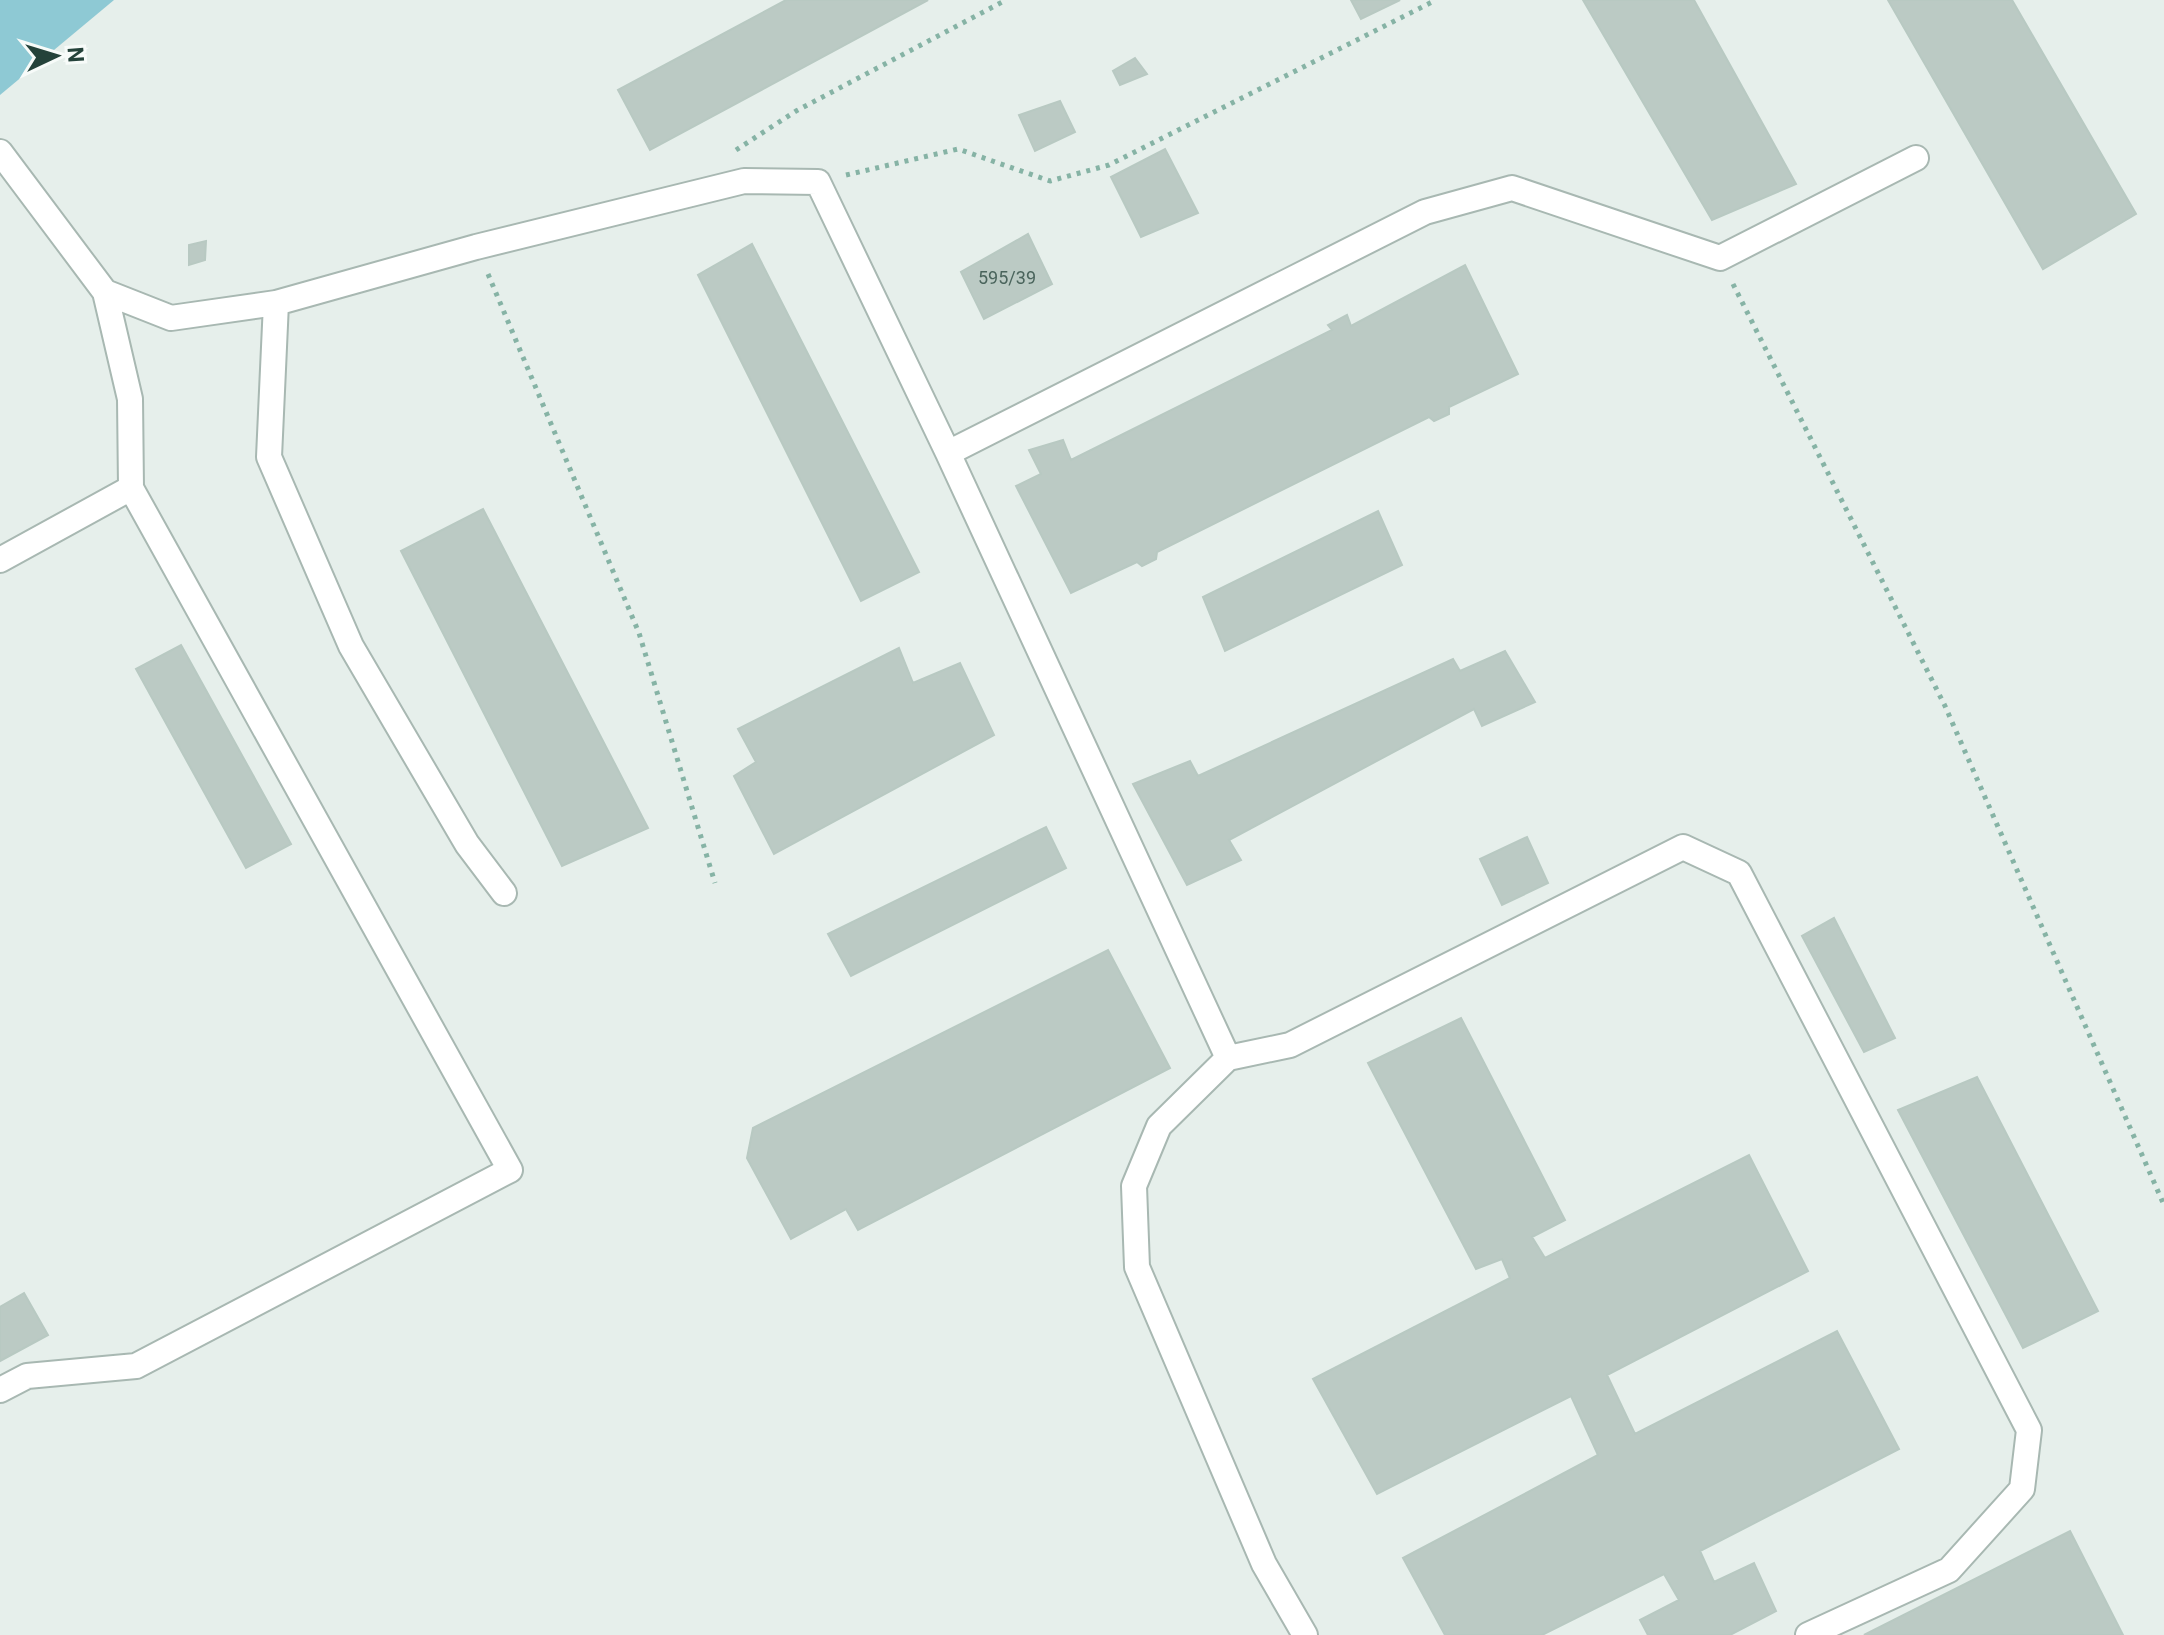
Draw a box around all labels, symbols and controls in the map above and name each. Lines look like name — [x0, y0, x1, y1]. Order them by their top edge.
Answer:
north arrow — [16, 16, 96, 96]
text: N — [62, 46, 88, 63]
house number: 595/39 — [978, 267, 1036, 288]

